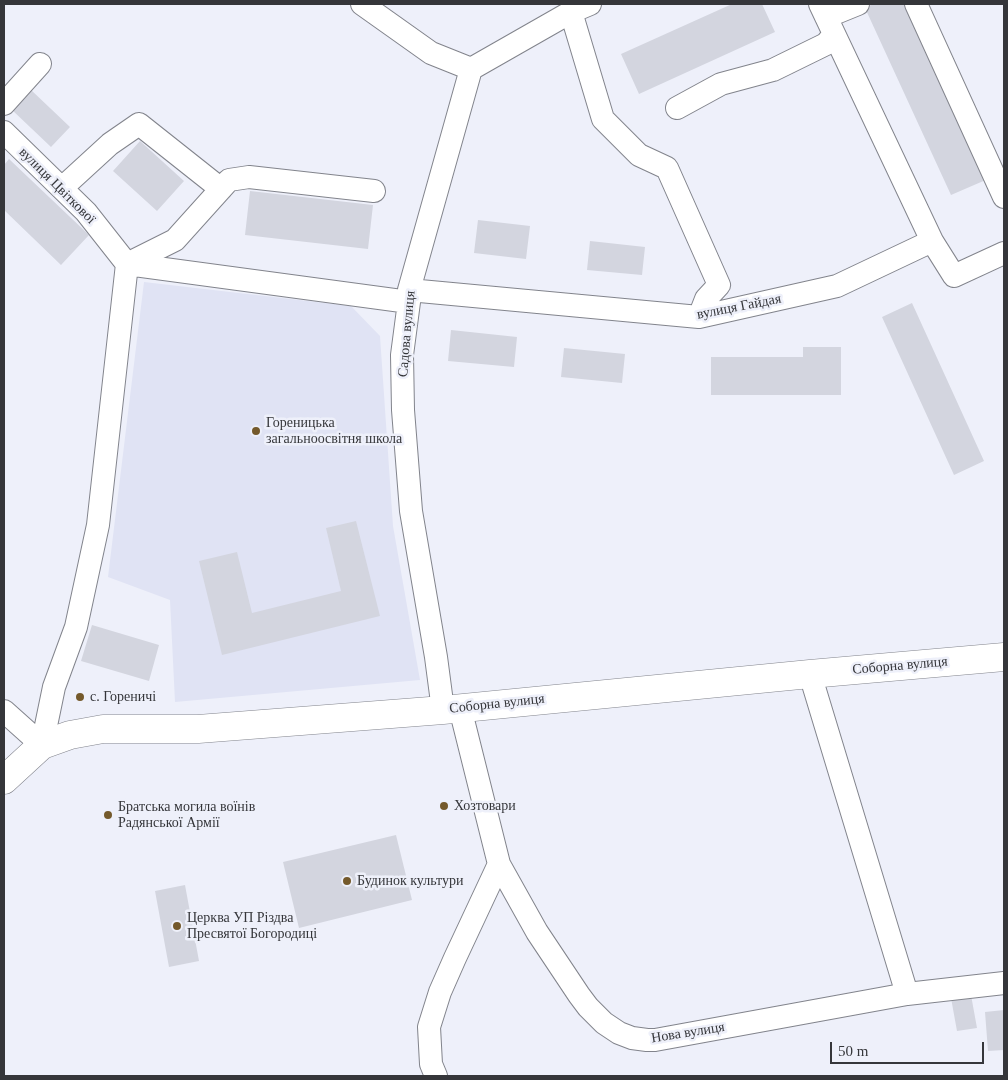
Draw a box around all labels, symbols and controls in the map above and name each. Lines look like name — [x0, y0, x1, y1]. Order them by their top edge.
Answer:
street label: вулиця Цвіткової — [15, 144, 99, 228]
street label: Садова вулиця — [395, 290, 419, 378]
street label: вулиця Гайдая — [695, 291, 783, 323]
place label: Гореницька загальноосвітня школа — [266, 415, 402, 448]
marker: Гореницька загальноосвітня школа — [250, 425, 262, 437]
street label: Соборна вулиця — [852, 653, 948, 679]
place label: с. Гореничі — [90, 689, 156, 705]
marker: с. Гореничі — [74, 691, 86, 703]
street label: Соборна вулиця — [449, 691, 545, 717]
place label: Хозтовари — [454, 798, 516, 814]
place label: Братська могила воїнів Радянської Армії — [118, 799, 255, 832]
marker: Хозтовари — [438, 800, 450, 812]
marker: Братська могила воїнів Радянської Армії — [102, 809, 114, 821]
place label: Будинок культури — [357, 873, 463, 889]
marker: Будинок культури — [341, 875, 353, 887]
place label: Церква УП Різдва Пресвятої Богородиці — [187, 910, 317, 942]
marker: Церква УП Різдва Пресвятої Богородиці — [171, 920, 183, 932]
street label: Нова вулиця — [650, 1019, 726, 1047]
scale bar — [833, 1032, 987, 1064]
text: 50 m — [838, 1043, 868, 1059]

